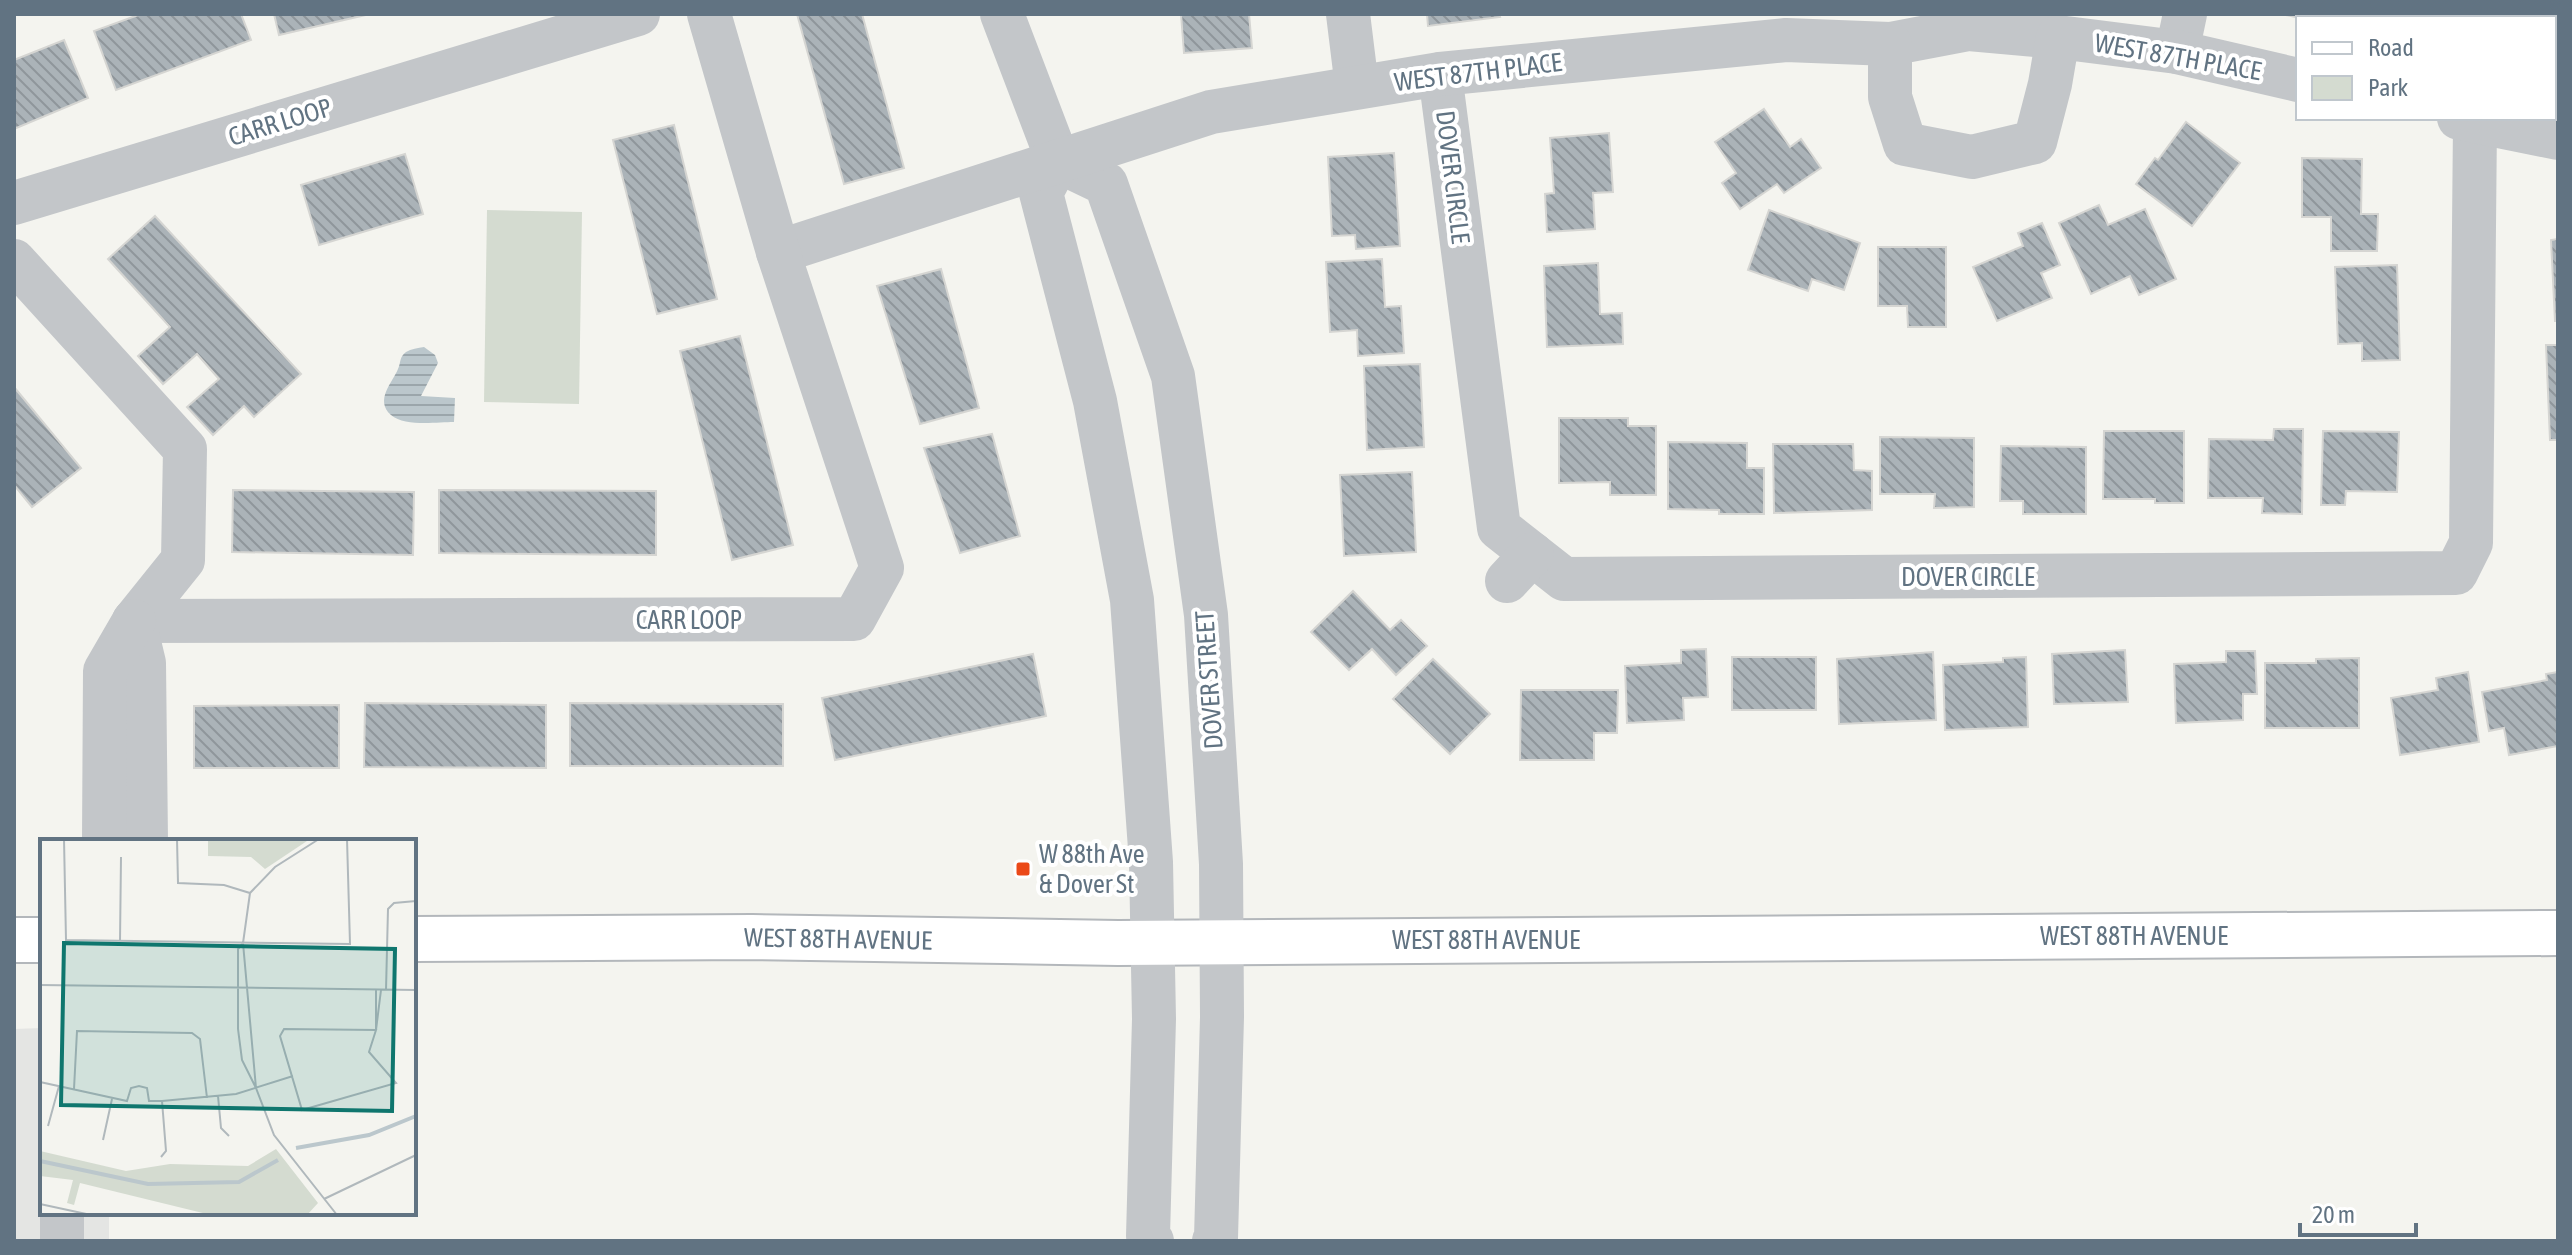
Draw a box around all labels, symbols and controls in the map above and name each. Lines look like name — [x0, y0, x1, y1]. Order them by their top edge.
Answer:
legend — [2296, 16, 2556, 120]
street label: WEST 87TH PLACE — [2092, 28, 2264, 86]
text: Road — [2368, 34, 2414, 61]
street label: WEST 87TH PLACE — [1392, 47, 1564, 97]
text: Park — [2368, 74, 2409, 101]
street label: CARR LOOP — [225, 92, 335, 152]
street label: DOVER CIRCLE — [1430, 109, 1476, 245]
street label: DOVER CIRCLE — [1901, 562, 2035, 592]
street label: CARR LOOP — [636, 605, 742, 635]
street label: DOVER STREET — [1189, 609, 1229, 750]
inset map — [40, 839, 416, 1215]
place label: W 88th Ave & Dover St — [1039, 839, 1145, 899]
marker: W 88th Ave & Dover St — [1014, 860, 1032, 878]
street label: WEST 88TH AVENUE — [2040, 921, 2228, 951]
street label: WEST 88TH AVENUE — [744, 922, 932, 956]
street label: WEST 88TH AVENUE — [1392, 925, 1580, 955]
scale bar — [2300, 1187, 2416, 1237]
text: 20 m — [2312, 1201, 2355, 1228]

